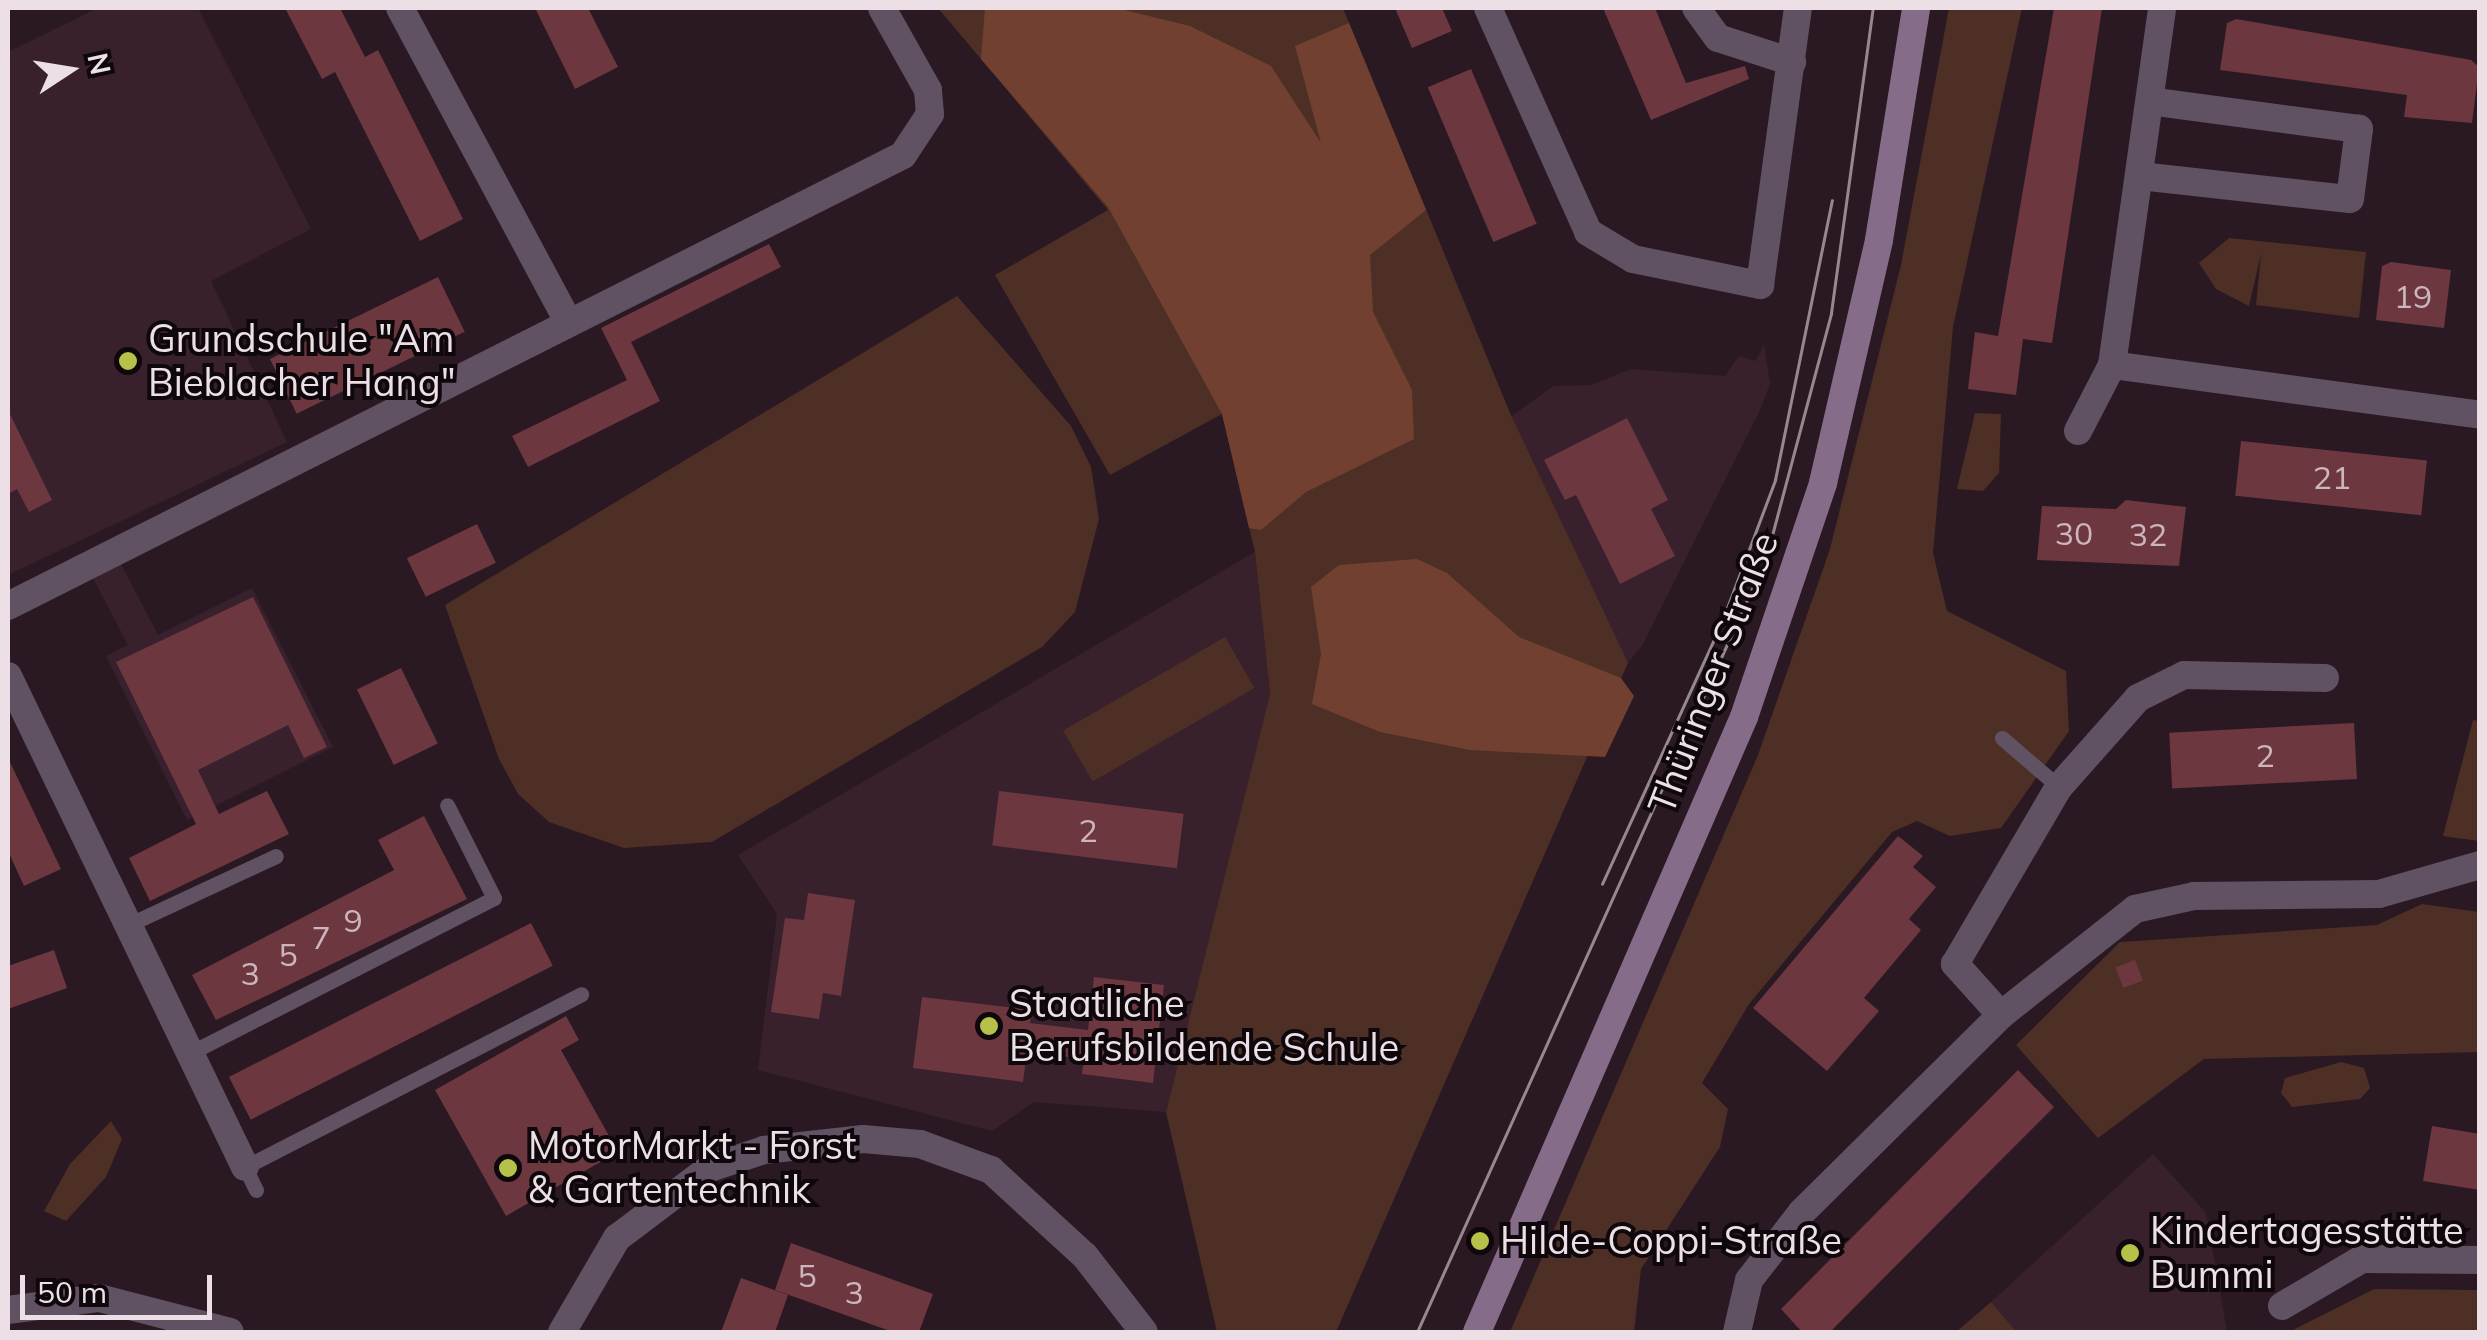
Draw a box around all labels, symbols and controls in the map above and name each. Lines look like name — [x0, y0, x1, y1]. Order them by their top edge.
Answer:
north arrow — [20, 20, 120, 120]
text: N — [81, 50, 119, 78]
house number: 19 — [2394, 277, 2432, 315]
place label: Grundschule "Am Bieblacher Hang" — [148, 316, 456, 406]
marker: Grundschule "Am Bieblacher Hang" — [117, 350, 139, 372]
house number: 21 — [2313, 458, 2351, 496]
house number: 30 — [2055, 514, 2093, 552]
house number: 32 — [2129, 515, 2167, 553]
street label: Thüringer Straße — [1638, 526, 1788, 820]
house number: 2 — [2255, 736, 2275, 774]
house number: 2 — [1078, 811, 1098, 849]
house number: 9 — [343, 901, 363, 939]
house number: 7 — [311, 918, 331, 956]
house number: 5 — [278, 935, 298, 973]
house number: 3 — [240, 954, 260, 992]
place label: Staatliche Berufsbildende Schule — [1009, 981, 1399, 1070]
marker: Staatliche Berufsbildende Schule — [978, 1015, 1000, 1037]
place label: MotorMarkt - Forst & Gartentechnik — [528, 1123, 856, 1212]
marker: MotorMarkt - Forst & Gartentechnik — [497, 1157, 519, 1179]
place label: Kindertagesstätte Bummi — [2150, 1208, 2464, 1298]
place label: Hilde-Coppi-Straße — [1500, 1218, 1842, 1264]
marker: Hilde-Coppi-Straße — [1469, 1230, 1491, 1252]
marker: Kindertagesstätte Bummi — [2119, 1242, 2141, 1264]
scale bar — [25, 1255, 218, 1317]
house number: 5 — [797, 1256, 817, 1294]
text: 50 m — [37, 1273, 107, 1311]
house number: 3 — [844, 1273, 864, 1311]

